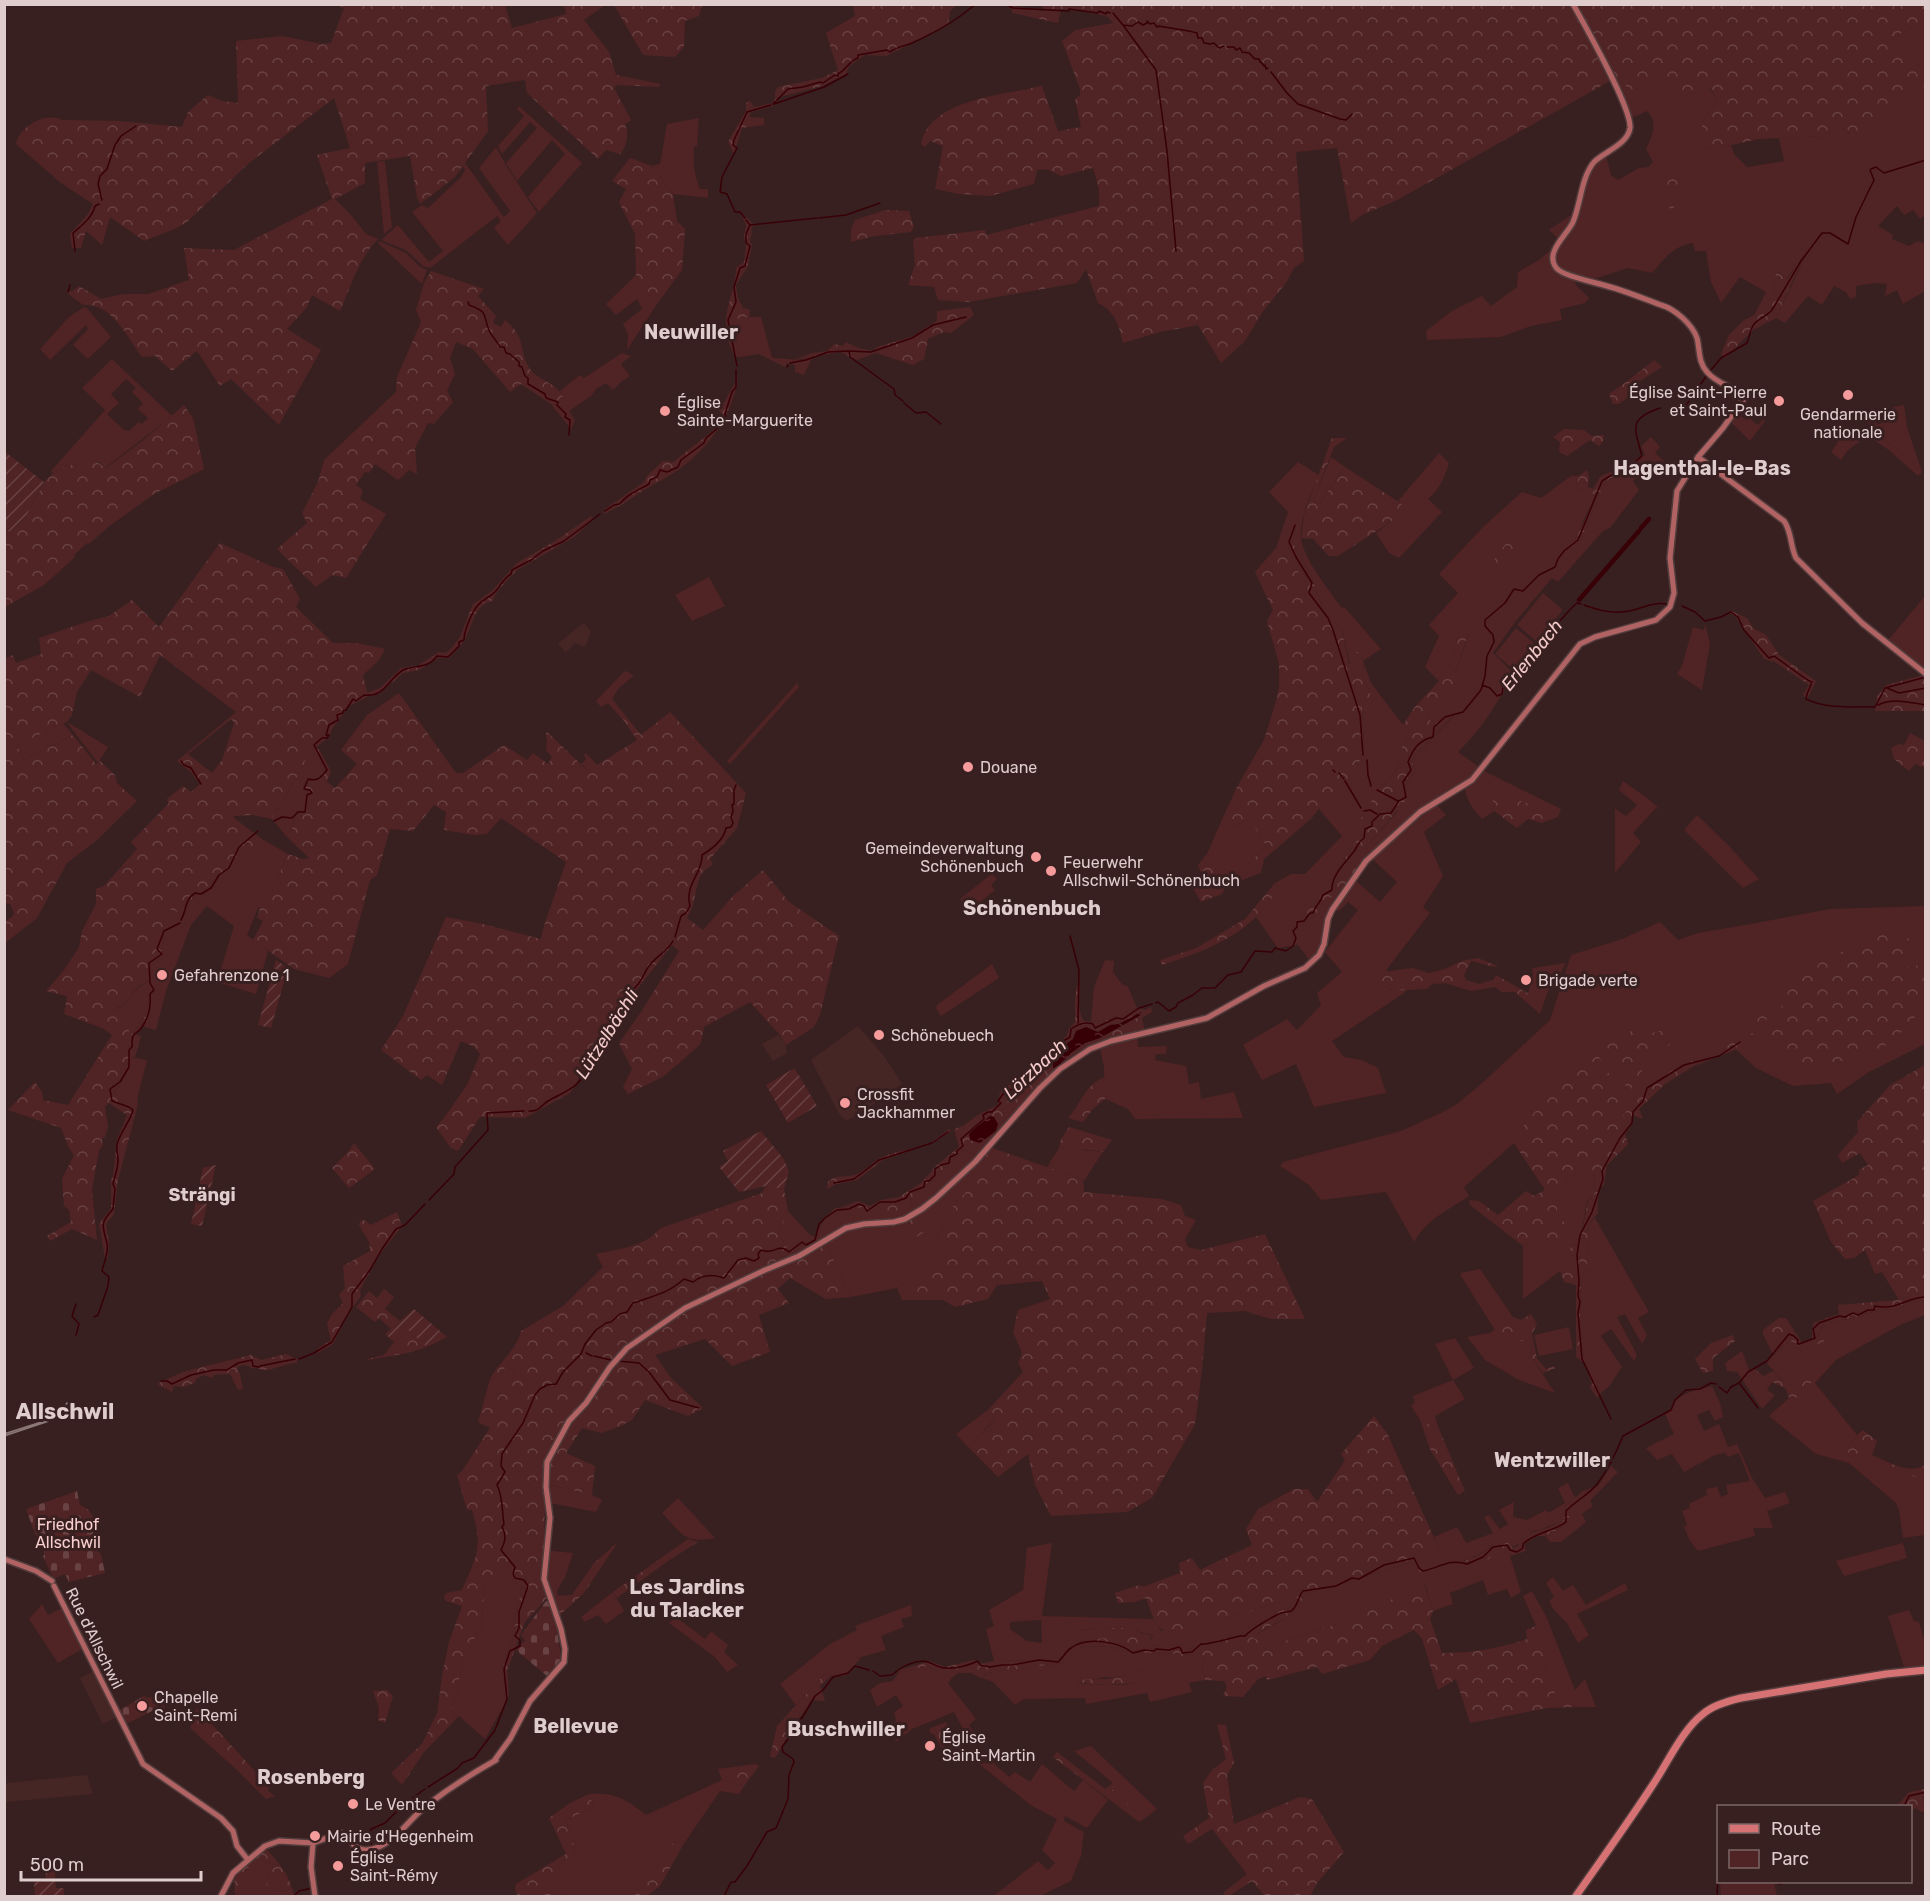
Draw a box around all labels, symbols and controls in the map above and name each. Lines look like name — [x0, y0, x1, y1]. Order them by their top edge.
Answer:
district label: Neuwiller — [644, 320, 738, 344]
place label: Église Saint-Pierre et Saint-Paul — [1629, 383, 1767, 420]
marker: Gendarmerie nationale — [1841, 388, 1855, 402]
place label: Église Sainte-Marguerite — [677, 393, 813, 430]
marker: Église Saint-Pierre et Saint-Paul — [1772, 394, 1786, 408]
marker: Église Sainte-Marguerite — [658, 404, 672, 418]
place label: Gendarmerie nationale — [1800, 405, 1896, 442]
district label: Hagenthal-le-Bas — [1613, 456, 1791, 480]
water label: Erlenbach — [1497, 615, 1567, 695]
place label: Douane — [980, 758, 1037, 777]
marker: Douane — [961, 760, 975, 774]
place label: Gemeindeverwaltung Schönenbuch — [865, 839, 1024, 876]
marker: Gemeindeverwaltung Schönenbuch — [1029, 850, 1043, 864]
place label: Feuerwehr Allschwil-Schönenbuch — [1063, 853, 1240, 890]
marker: Feuerwehr Allschwil-Schönenbuch — [1044, 864, 1058, 878]
district label: Schönenbuch — [963, 896, 1101, 920]
place label: Gefahrenzone 1 — [174, 966, 290, 985]
marker: Gefahrenzone 1 — [155, 968, 169, 982]
place label: Brigade verte — [1538, 971, 1638, 990]
marker: Brigade verte — [1519, 973, 1533, 987]
water label: Lützelbächli — [571, 984, 644, 1083]
place label: Schönebuech — [891, 1026, 994, 1045]
marker: Schönebuech — [872, 1028, 886, 1042]
water label: Lörzbach — [999, 1034, 1071, 1104]
place label: Crossfit Jackhammer — [857, 1085, 955, 1122]
marker: Crossfit Jackhammer — [838, 1096, 852, 1110]
district label: Strängi — [168, 1184, 236, 1206]
district label: Allschwil — [16, 1398, 114, 1425]
district label: Wentzwiller — [1494, 1448, 1610, 1472]
park label: Friedhof Allschwil — [35, 1515, 101, 1552]
district label: Les Jardins du Talacker — [629, 1575, 745, 1622]
street label: Rue d'Allschwil — [62, 1584, 127, 1692]
place label: Chapelle Saint-Remi — [154, 1688, 237, 1725]
marker: Chapelle Saint-Remi — [135, 1699, 149, 1713]
district label: Bellevue — [533, 1714, 619, 1738]
district label: Buschwiller — [787, 1717, 905, 1741]
place label: Église Saint-Martin — [942, 1728, 1035, 1765]
marker: Église Saint-Martin — [923, 1739, 937, 1753]
district label: Rosenberg — [257, 1765, 365, 1789]
place label: Le Ventre — [365, 1795, 436, 1814]
marker: Le Ventre — [346, 1797, 360, 1811]
legend — [1717, 1805, 1912, 1883]
text: Route — [1771, 1818, 1821, 1840]
place label: Mairie d'Hegenheim — [327, 1827, 474, 1846]
marker: Mairie d'Hegenheim — [308, 1829, 322, 1843]
scale bar — [21, 1844, 201, 1882]
place label: Église Saint-Rémy — [350, 1848, 438, 1885]
text: Parc — [1771, 1848, 1809, 1870]
text: 500 m — [30, 1854, 84, 1876]
marker: Église Saint-Rémy — [331, 1859, 345, 1873]

